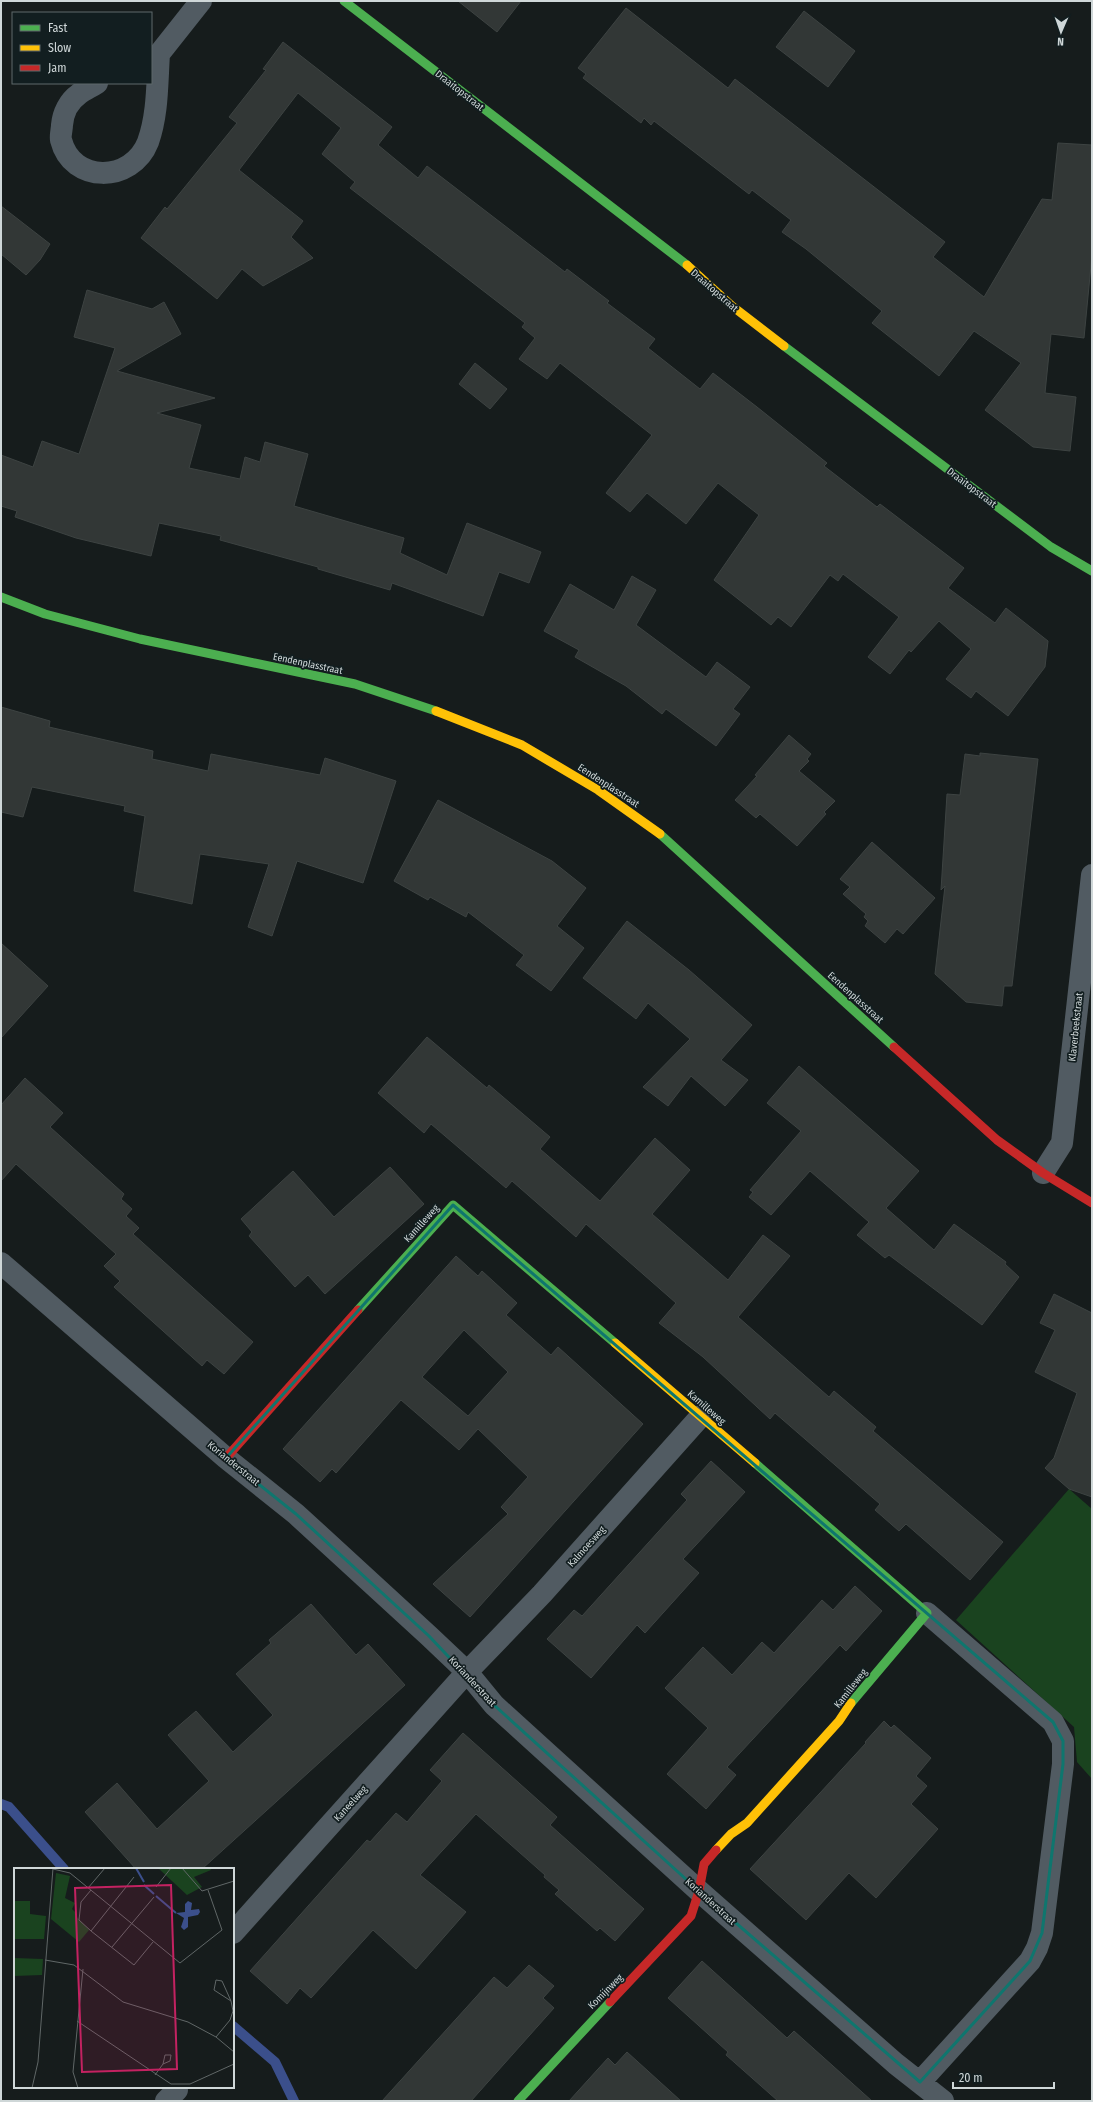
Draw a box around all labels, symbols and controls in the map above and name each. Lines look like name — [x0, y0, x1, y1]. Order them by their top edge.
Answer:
legend — [12, 12, 152, 84]
north arrow — [1041, 12, 1081, 52]
text: Fast — [48, 21, 67, 35]
text: N — [1057, 35, 1064, 48]
text: Slow — [48, 41, 71, 55]
text: Jam — [48, 61, 66, 75]
street label: Draaitopstraat — [433, 68, 487, 114]
street label: Draaitopstraat — [688, 267, 741, 315]
street label: Draaitopstraat — [944, 465, 999, 511]
street label: Eendenplasstraat — [272, 651, 344, 677]
street label: Eendenplasstraat — [575, 761, 642, 811]
street label: Eendenplasstraat — [825, 970, 886, 1026]
street label: Klaverbeekstraat — [1066, 991, 1086, 1062]
street label: Kamilleweg — [402, 1202, 442, 1245]
street label: Kamilleweg — [685, 1388, 728, 1428]
street label: Korianderstraat — [205, 1439, 263, 1489]
street label: Kalmoesweg — [565, 1524, 608, 1570]
street label: Korianderstraat — [446, 1654, 499, 1710]
street label: Kamilleweg — [832, 1666, 870, 1711]
street label: Kaneelweg — [332, 1783, 370, 1824]
inset map — [14, 1868, 234, 2088]
street label: Korianderstraat — [683, 1876, 739, 1928]
street label: Komijnweg — [586, 1971, 626, 2012]
scale bar — [953, 2064, 1054, 2090]
text: 20 m — [959, 2071, 983, 2085]

